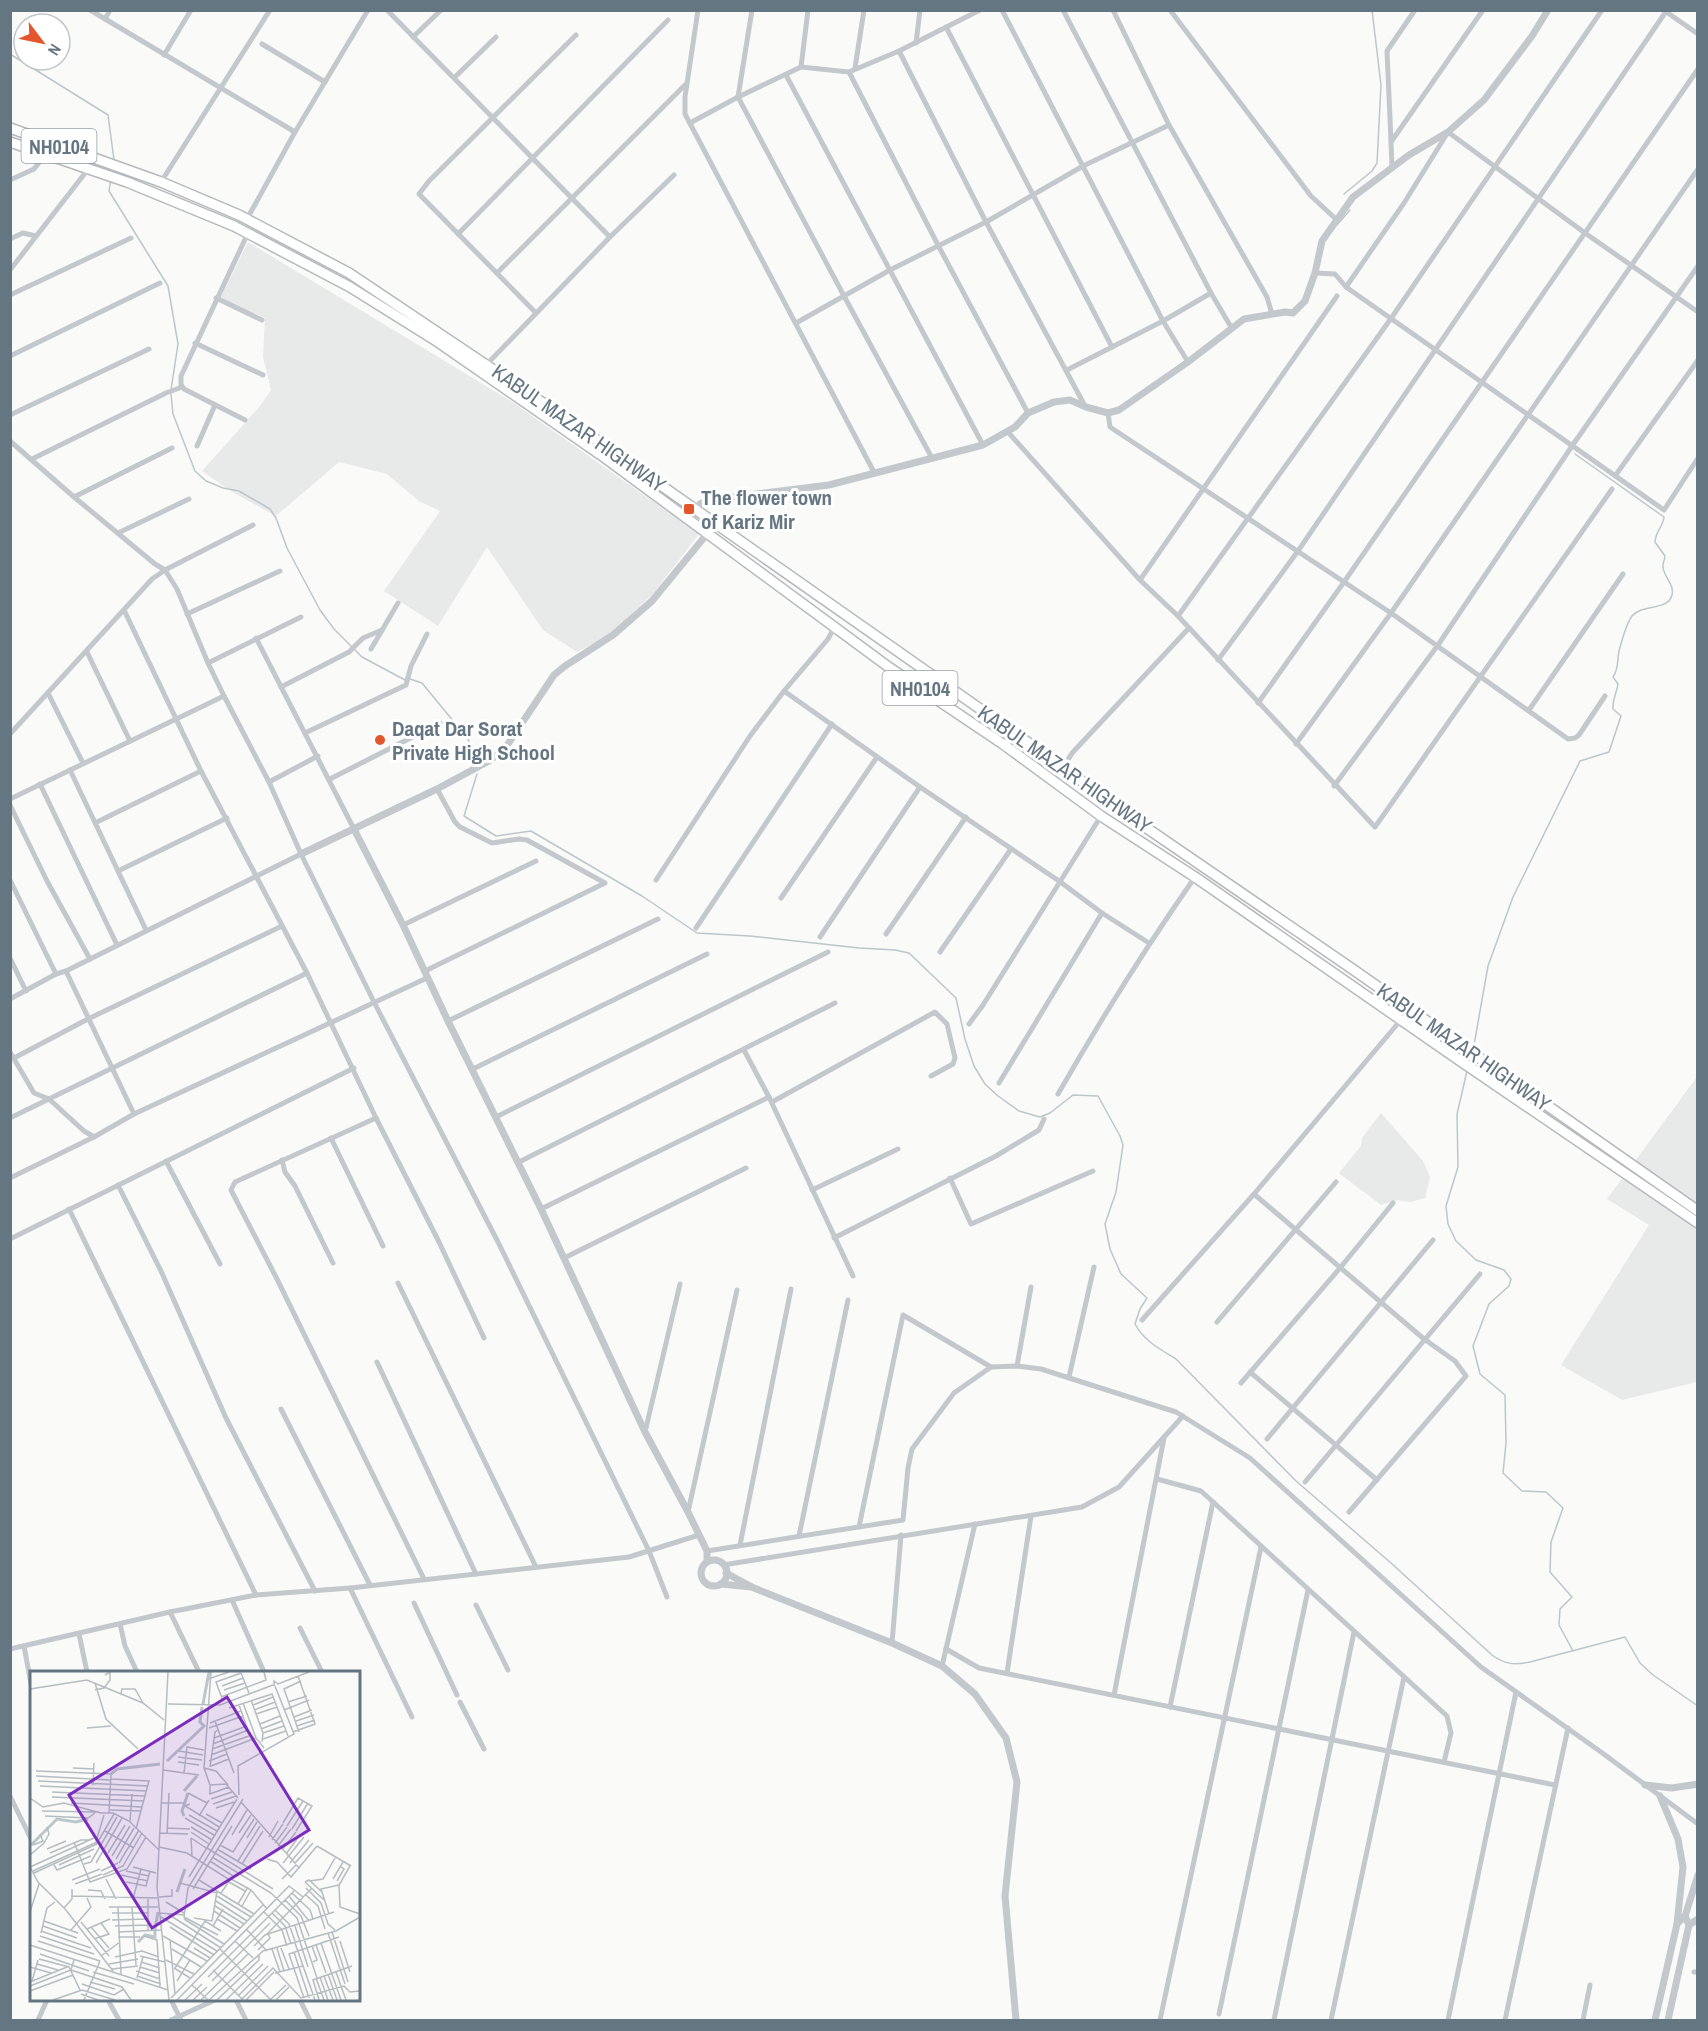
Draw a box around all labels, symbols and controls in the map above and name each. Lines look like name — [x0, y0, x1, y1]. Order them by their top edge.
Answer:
north arrow — [12, 12, 72, 72]
text: N — [43, 40, 67, 60]
road number: NH0104 — [22, 129, 97, 163]
street label: KABUL MAZAR HIGHWAY — [486, 357, 672, 499]
place label: The flower town of Kariz Mir — [701, 483, 832, 536]
marker: The flower town of Kariz Mir — [682, 502, 696, 516]
road number: NH0104 — [882, 671, 958, 705]
street label: KABUL MAZAR HIGHWAY — [972, 698, 1158, 840]
place label: Daqat Dar Sorat Private High School — [392, 714, 555, 767]
marker: Daqat Dar Sorat Private High School — [373, 733, 387, 747]
street label: KABUL MAZAR HIGHWAY — [1371, 976, 1557, 1118]
inset map — [30, 1671, 360, 2001]

